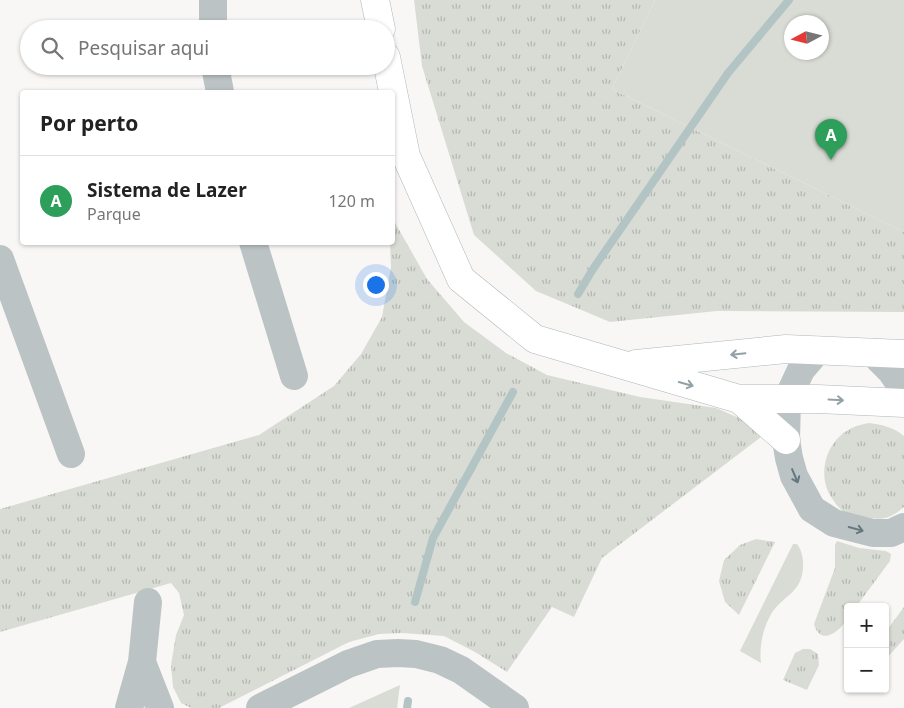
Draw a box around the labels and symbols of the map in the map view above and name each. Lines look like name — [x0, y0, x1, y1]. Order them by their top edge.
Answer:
north arrow — [784, 15, 829, 60]
pin: A — [815, 119, 847, 160]
your location — [363, 272, 389, 298]
one-way arrow — [730, 349, 746, 359]
one-way arrow — [677, 379, 693, 389]
one-way arrow — [828, 395, 844, 404]
one-way arrow — [791, 468, 800, 483]
one-way arrow — [848, 525, 864, 534]

